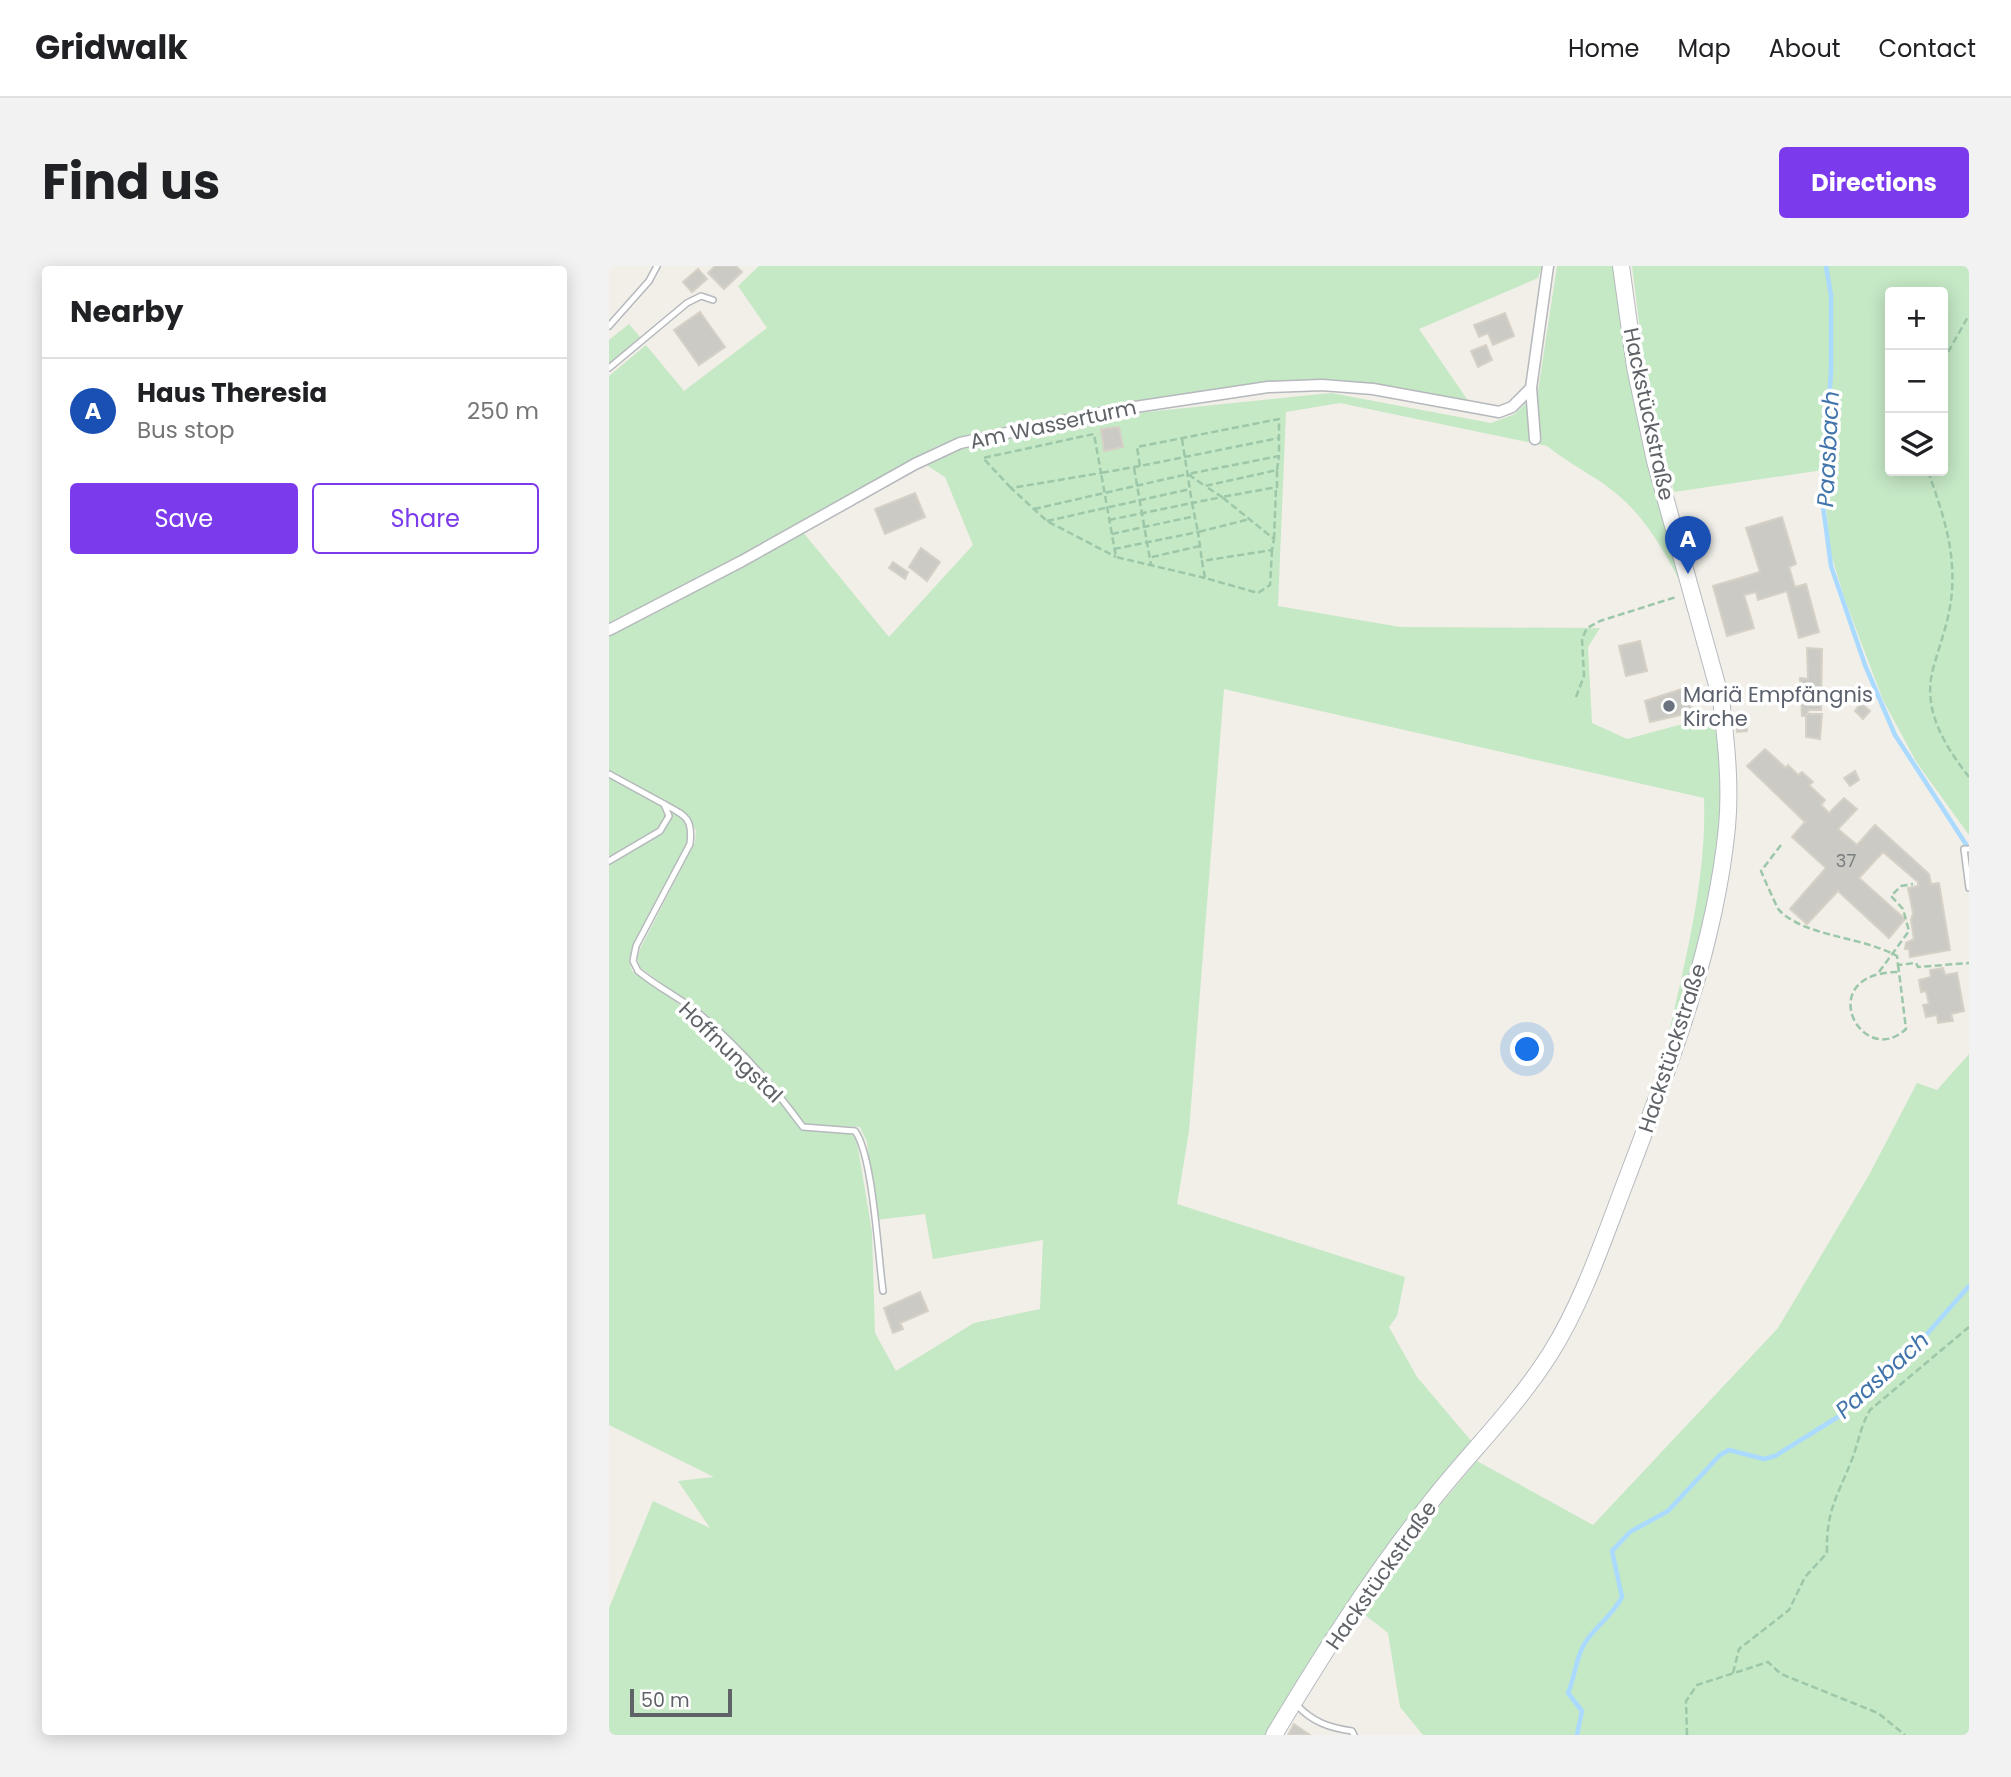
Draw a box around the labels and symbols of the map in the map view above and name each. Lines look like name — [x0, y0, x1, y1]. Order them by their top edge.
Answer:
street label: Hackstückstraße — [1617, 325, 1681, 503]
water label: Paasbach — [1809, 390, 1847, 508]
street label: Am Wasserturm — [967, 392, 1139, 456]
pin: A — [1665, 516, 1711, 574]
place label: Mariä Empfängnis Kirche — [1683, 680, 1873, 733]
marker: Mariä Empfängnis Kirche — [1661, 698, 1677, 714]
house number: 37 — [1836, 848, 1856, 873]
street label: Hackstückstraße — [1631, 960, 1713, 1136]
street label: Hoffnungstal — [673, 995, 789, 1109]
your location — [1510, 1032, 1544, 1066]
water label: Paasbach — [1828, 1324, 1936, 1426]
street label: Hackstückstraße — [1319, 1495, 1443, 1655]
scale bar — [630, 1686, 731, 1718]

